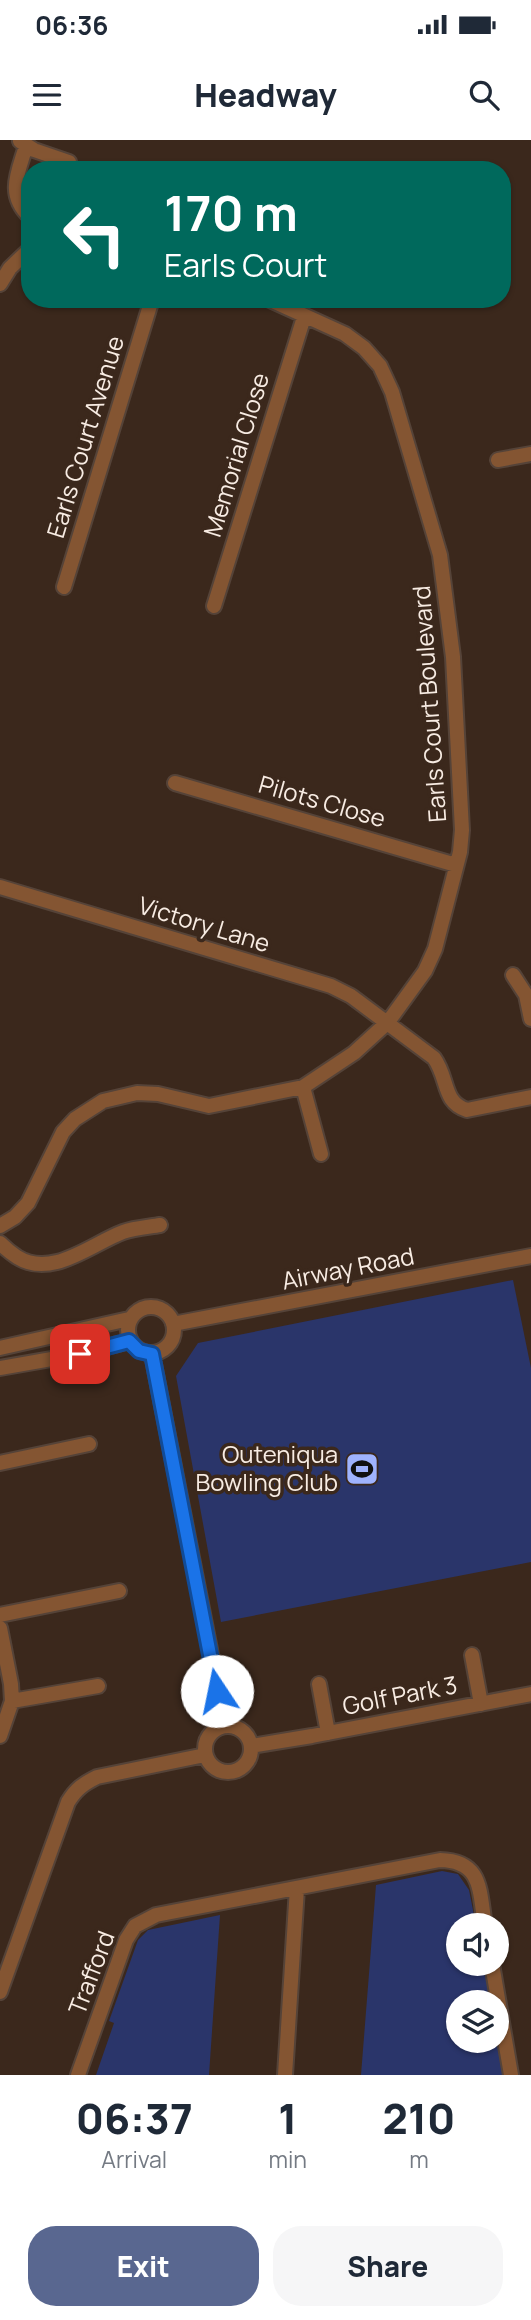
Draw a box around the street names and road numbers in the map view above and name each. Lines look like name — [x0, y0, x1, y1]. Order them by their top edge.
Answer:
street label: Earls Court Avenue — [38, 332, 131, 542]
street label: Memorial Close — [195, 369, 276, 541]
street label: Earls Court Boulevard — [404, 585, 453, 824]
street label: Pilots Close — [255, 767, 390, 834]
street label: Victory Lane — [135, 888, 274, 959]
street label: Airway Road — [279, 1239, 417, 1297]
street label: Golf Park 3 — [340, 1667, 460, 1722]
street label: Trafford — [60, 1926, 122, 2019]

